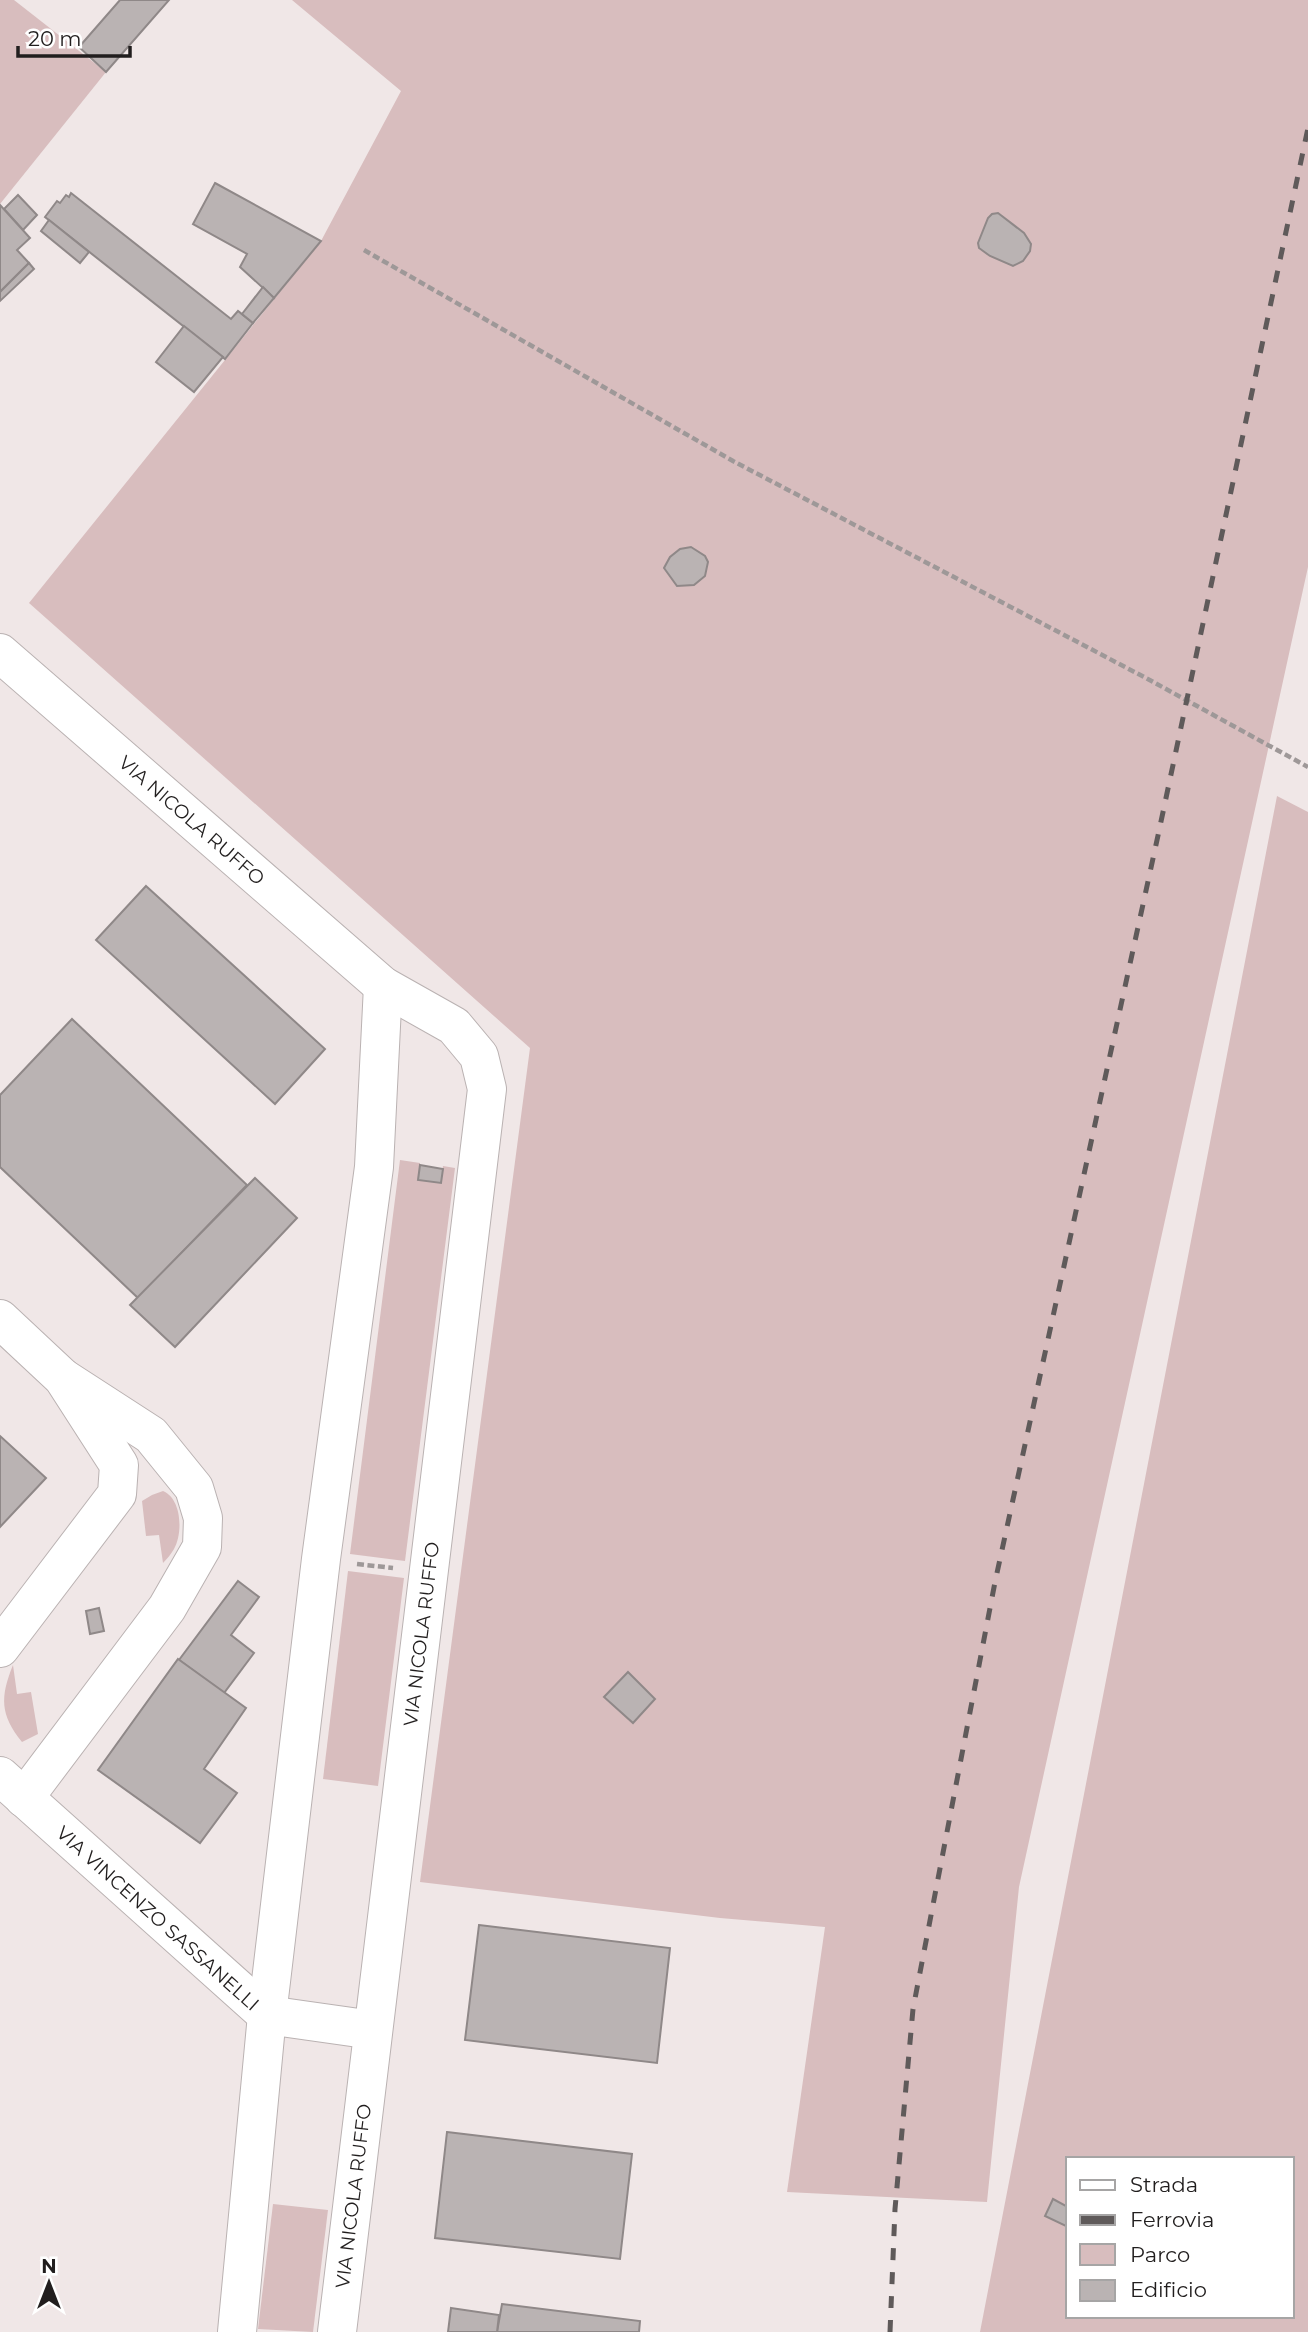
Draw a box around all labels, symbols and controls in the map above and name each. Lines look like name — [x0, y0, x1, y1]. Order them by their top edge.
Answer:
scale bar — [18, 14, 130, 58]
text: 20 m — [28, 26, 82, 51]
street label: VIA NICOLA RUFFO — [114, 751, 269, 890]
street label: VIA NICOLA RUFFO — [399, 1541, 444, 1728]
street label: VIA VINCENZO SASSANELLI — [52, 1821, 264, 2016]
street label: VIA NICOLA RUFFO — [331, 2103, 376, 2290]
legend — [1066, 2157, 1294, 2318]
text: Strada — [1130, 2172, 1198, 2197]
text: Ferrovia — [1130, 2207, 1214, 2232]
text: Parco — [1130, 2242, 1190, 2267]
north arrow — [14, 2248, 84, 2318]
text: N — [41, 2255, 57, 2278]
text: Edificio — [1130, 2277, 1207, 2302]

